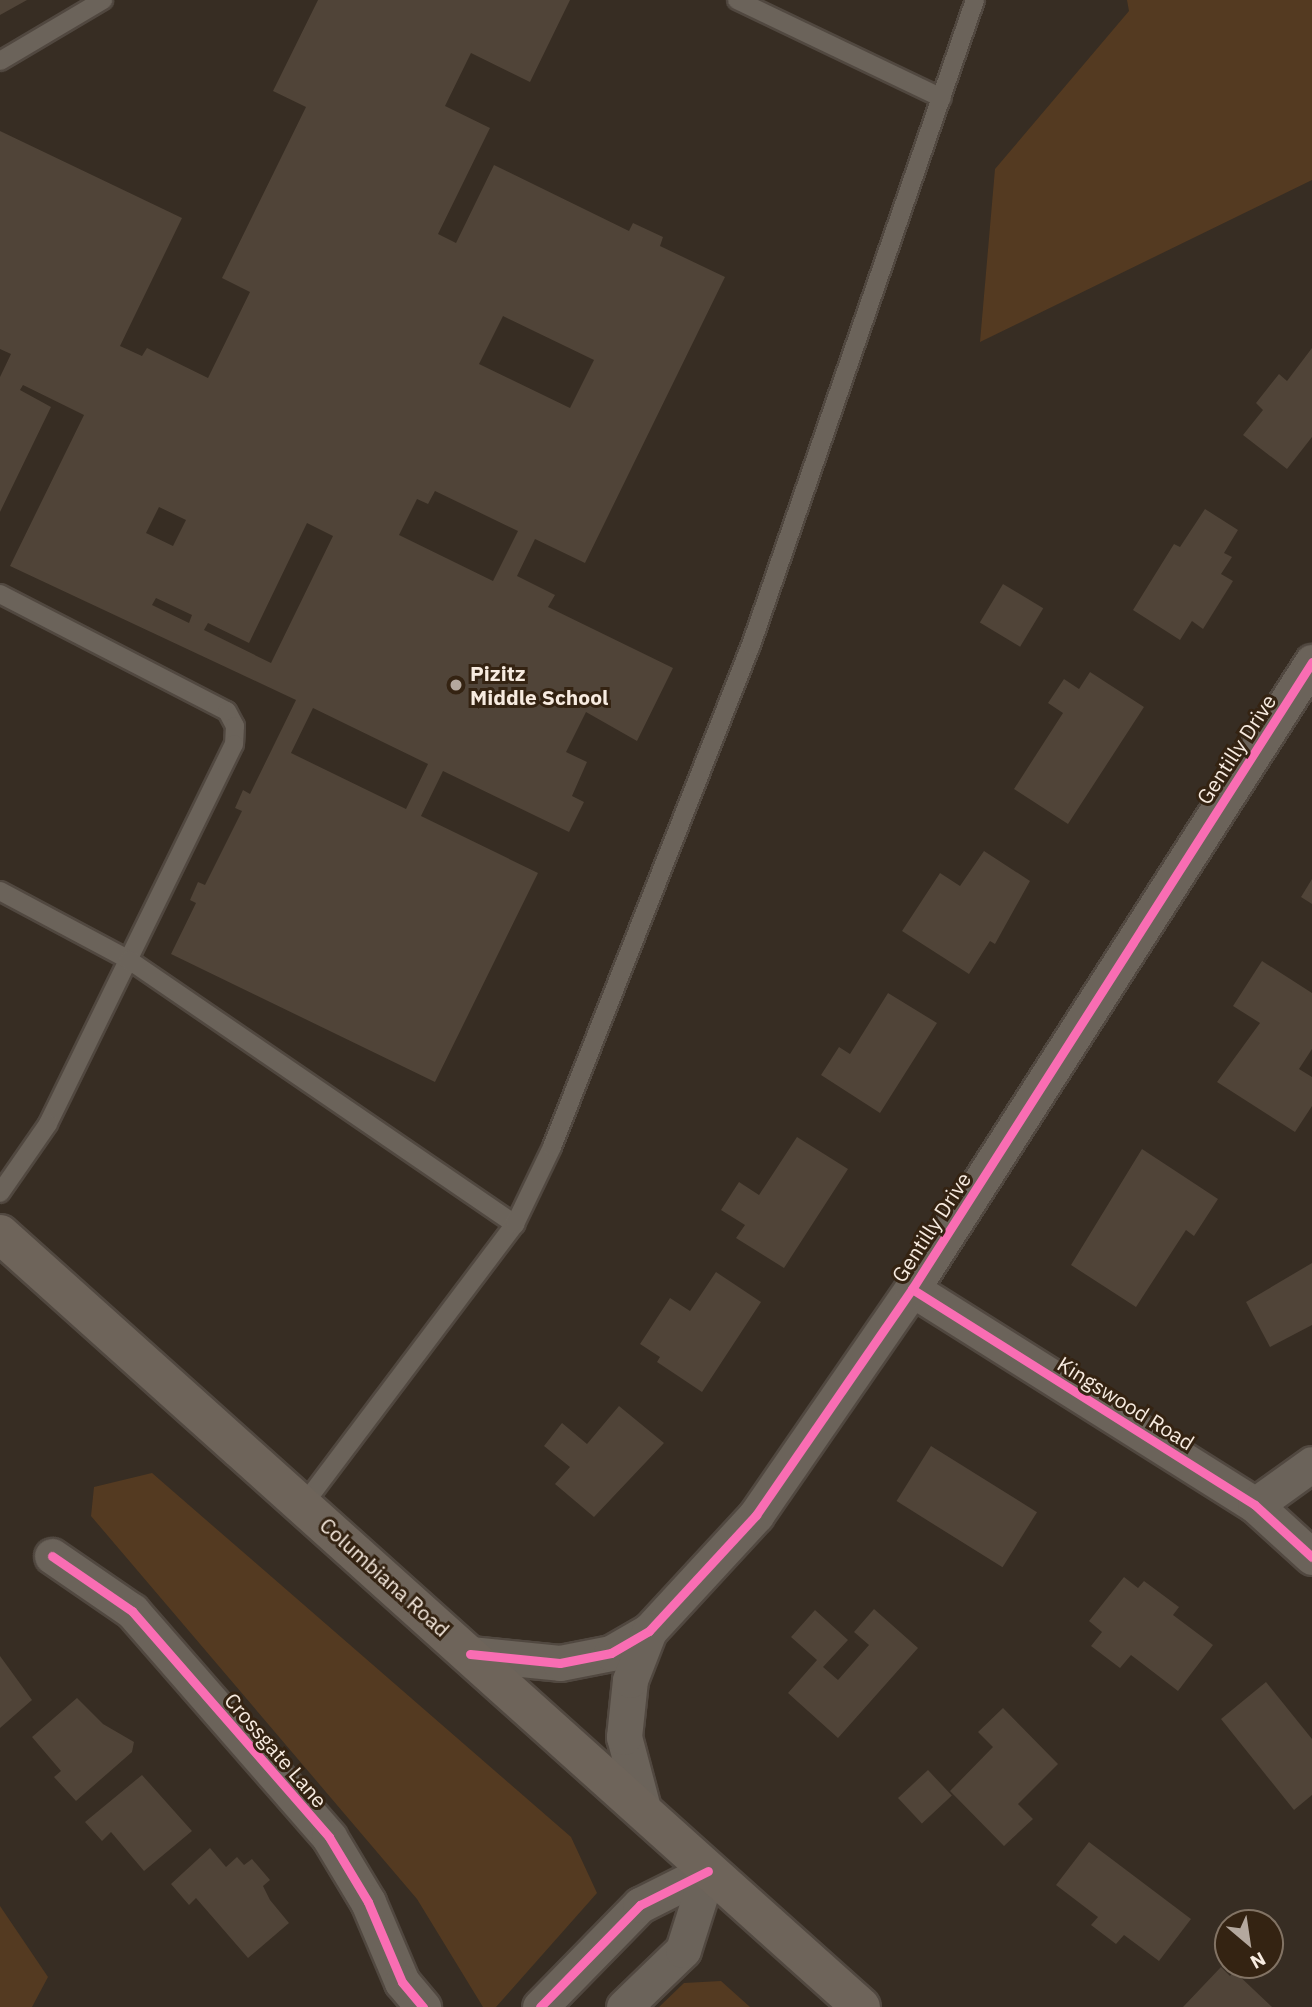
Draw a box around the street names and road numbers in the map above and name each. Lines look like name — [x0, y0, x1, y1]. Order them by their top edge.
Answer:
street label: Gentilly Drive — [1191, 689, 1281, 809]
street label: Gentilly Drive — [886, 1167, 976, 1287]
street label: Kingswood Road — [1053, 1351, 1199, 1455]
street label: Columbiana Road — [315, 1512, 455, 1642]
street label: Crossgate Lane — [219, 1688, 333, 1812]

